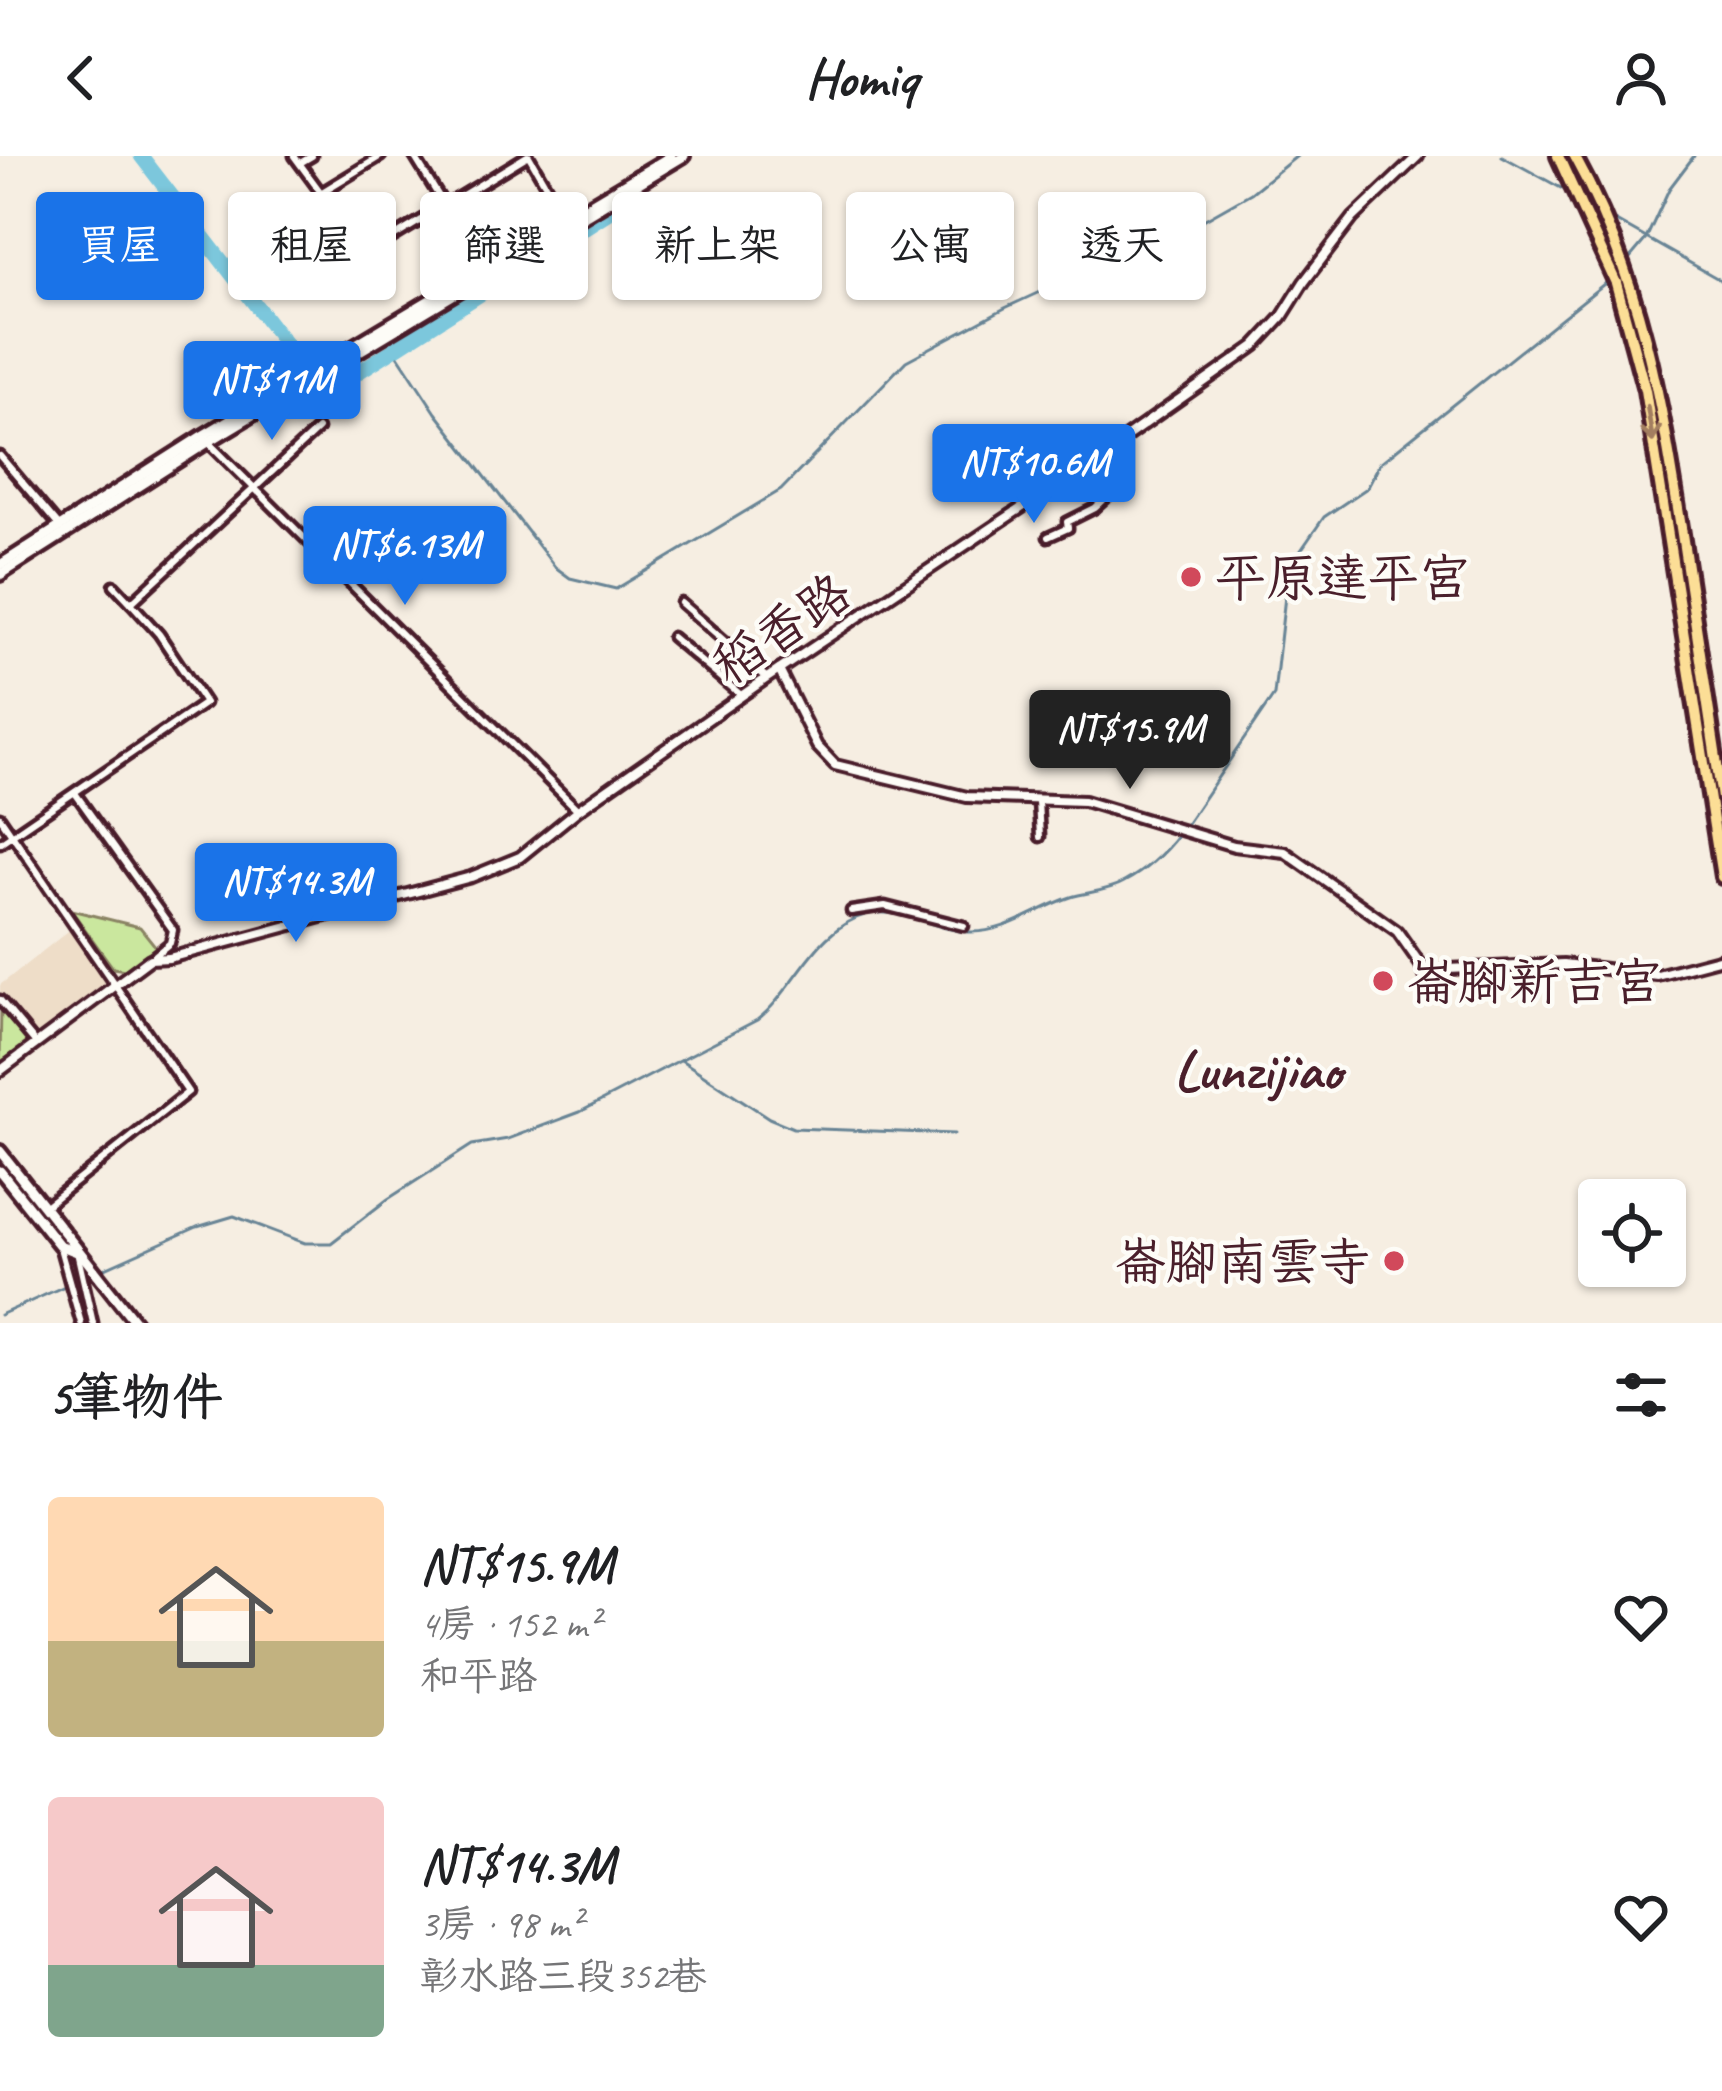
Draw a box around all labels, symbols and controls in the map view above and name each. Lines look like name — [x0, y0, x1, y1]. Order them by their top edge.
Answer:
text: Homiq — [805, 44, 917, 112]
icon: back — [48, 45, 114, 111]
icon: person — [1608, 45, 1674, 111]
chip: 買屋 — [36, 192, 204, 300]
chip: 租屋 — [228, 192, 396, 300]
chip: 篩選 — [420, 192, 588, 300]
chip: 新上架 — [612, 192, 822, 300]
chip: 公寓 — [846, 192, 1014, 300]
chip: 透天 — [1038, 192, 1206, 300]
pin: NT$11M — [174, 341, 370, 443]
text: NT$11M — [210, 355, 334, 404]
one-way arrow — [1640, 404, 1663, 443]
pin: NT$10.6M — [910, 424, 1158, 526]
text: NT$10.6M — [959, 438, 1109, 487]
pin: NT$6.13M — [281, 506, 529, 608]
text: NT$6.13M — [330, 520, 480, 569]
place label: 平原達平宮 — [1215, 546, 1470, 610]
street label: 稻香路 — [700, 560, 863, 698]
marker: 平原達平宮 — [1178, 564, 1204, 590]
pin: NT$15.9M — [1006, 690, 1254, 792]
text: NT$15.9M — [1056, 704, 1204, 753]
pin: NT$14.3M — [172, 843, 420, 945]
text: NT$14.3M — [222, 857, 370, 906]
place label: 崙腳新吉宮 — [1407, 950, 1662, 1014]
marker: 崙腳新吉宮 — [1370, 968, 1396, 994]
district label: Lunzijiao — [1174, 1034, 1347, 1106]
map controls — [1578, 1179, 1686, 1287]
button: locate — [1578, 1179, 1686, 1287]
place label: 崙腳南雲寺 — [1115, 1230, 1370, 1294]
marker: 崙腳南雲寺 — [1381, 1248, 1407, 1274]
icon: filters — [1608, 1362, 1674, 1428]
text: 5筆物件 — [48, 1365, 223, 1429]
text: NT$15.9M — [420, 1533, 613, 1597]
icon: home — [144, 1545, 288, 1689]
icon: heart — [1608, 1584, 1674, 1650]
text: 4房 · 152 m² — [420, 1600, 599, 1649]
text: 和平路 — [420, 1652, 537, 1701]
text: NT$14.3M — [420, 1833, 614, 1897]
icon: home — [144, 1845, 288, 1989]
icon: heart — [1608, 1884, 1674, 1950]
text: 3房 · 98 m² — [420, 1900, 582, 1949]
text: 彰水路三段352巷 — [420, 1952, 707, 2001]

